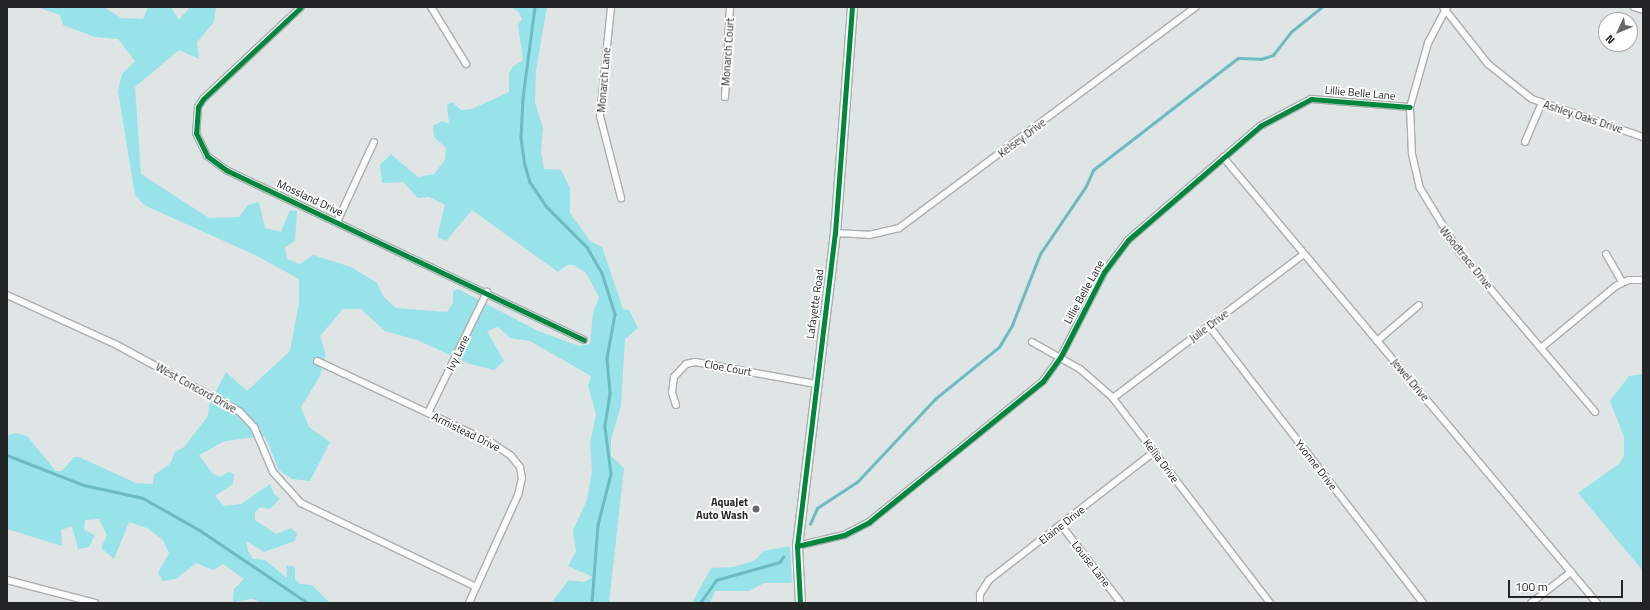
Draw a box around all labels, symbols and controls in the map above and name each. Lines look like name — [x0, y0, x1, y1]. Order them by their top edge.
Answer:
north arrow — [1598, 12, 1638, 52]
street label: Monarch Court — [719, 17, 737, 87]
text: N — [1602, 31, 1618, 48]
street label: Monarch Lane — [595, 47, 613, 113]
street label: Lillie Belle Lane — [1324, 83, 1396, 103]
street label: Ashley Oaks Drive — [1542, 98, 1624, 136]
street label: Kelsey Drive — [995, 116, 1049, 160]
street label: Mossland Drive — [275, 177, 345, 219]
street label: Woodtrace Drive — [1437, 224, 1495, 292]
street label: Lillie Belle Lane — [1061, 258, 1107, 326]
street label: Lafayette Road — [804, 268, 826, 340]
street label: Julie Drive — [1187, 307, 1231, 345]
street label: Ivy Lane — [444, 333, 472, 373]
street label: Jewel Drive — [1388, 356, 1432, 404]
street label: Cloe Court — [703, 357, 753, 379]
street label: West Concord Drive — [153, 360, 239, 416]
street label: Armistead Drive — [430, 410, 502, 454]
street label: Kellia Drive — [1140, 437, 1182, 485]
street label: Yvonne Drive — [1292, 437, 1340, 493]
place label: AquaJet Auto Wash — [696, 496, 748, 522]
street label: Elaine Drive — [1036, 503, 1088, 547]
marker: AquaJet Auto Wash — [751, 504, 761, 514]
street label: Louise Lane — [1069, 538, 1113, 590]
scale bar — [1510, 572, 1625, 598]
text: 100 m — [1515, 577, 1548, 596]

